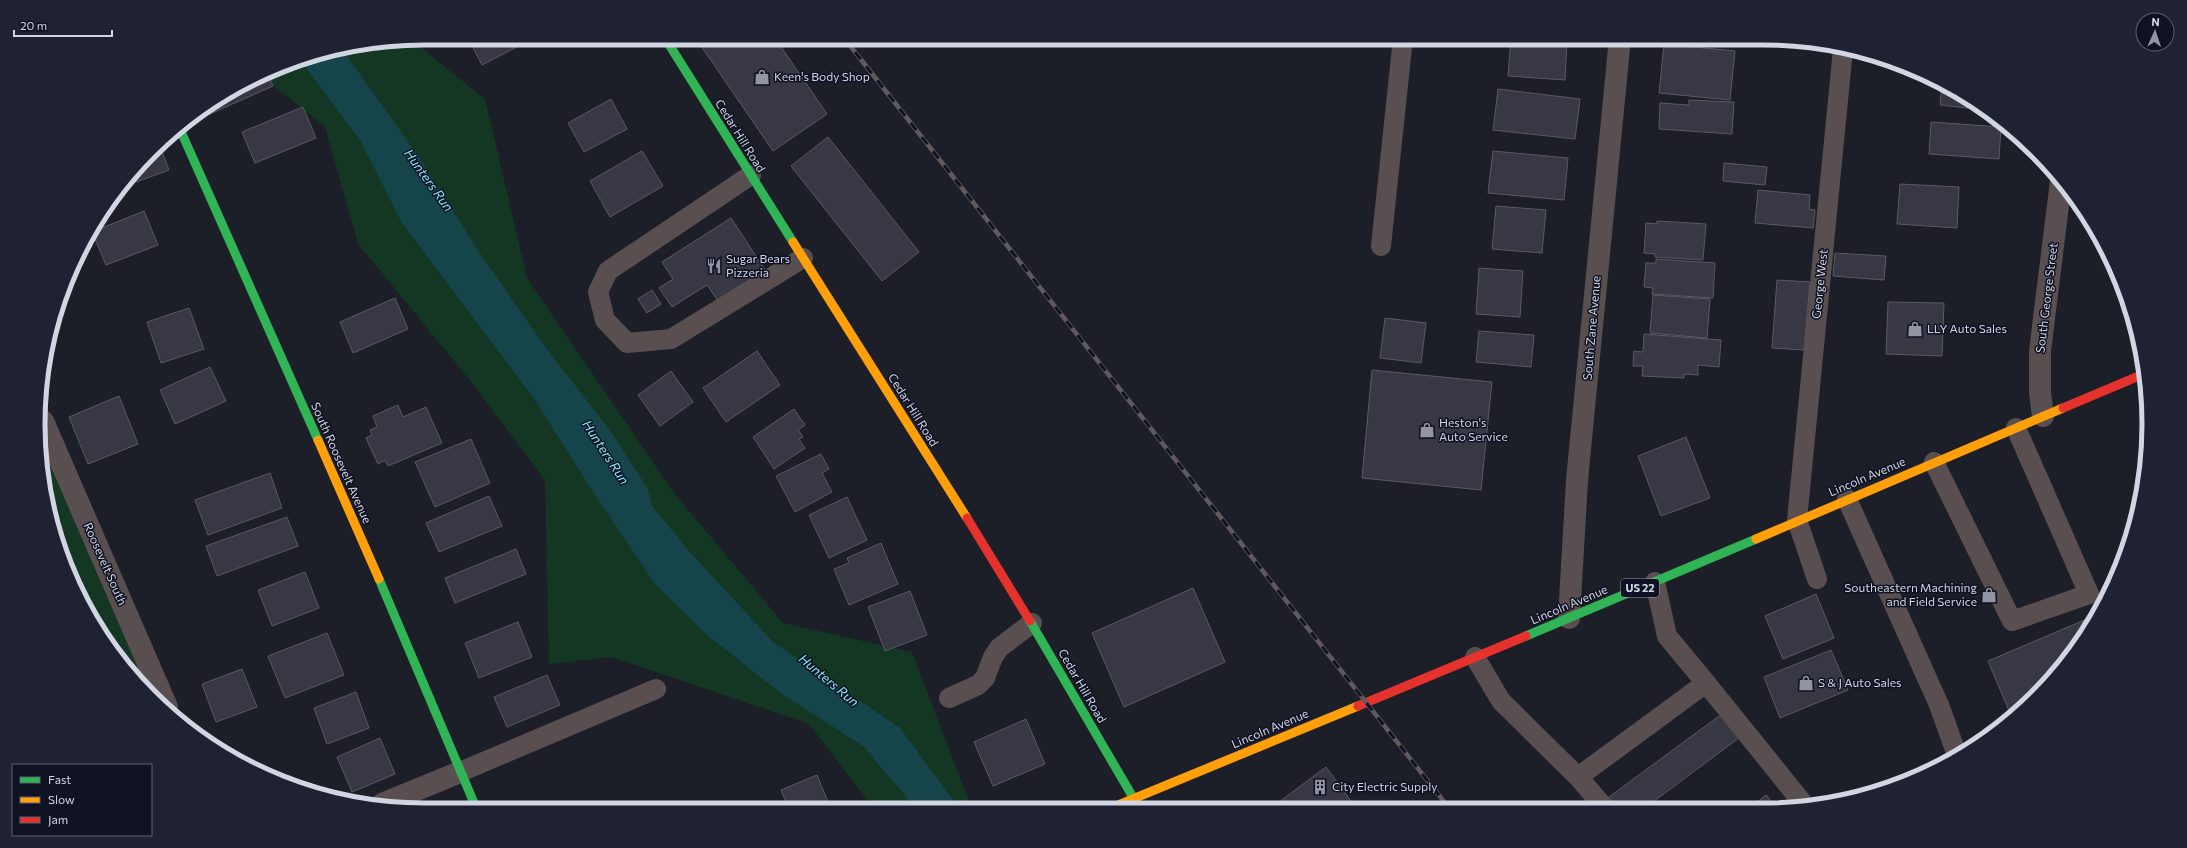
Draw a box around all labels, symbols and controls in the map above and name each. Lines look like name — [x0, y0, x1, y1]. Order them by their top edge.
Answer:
scale bar — [14, 12, 112, 38]
north arrow — [2135, 12, 2175, 52]
text: N — [2151, 15, 2160, 28]
text: 20 m — [20, 18, 47, 32]
shop icon: Keen's Body Shop — [753, 68, 771, 86]
place label: Keen's Body Shop — [774, 69, 870, 83]
street label: Cedar Hill Road — [713, 96, 769, 175]
water label: Hunters Run — [401, 146, 457, 214]
street label: South George Street — [2032, 242, 2060, 354]
street label: George West — [1808, 248, 1830, 320]
place label: Sugar Bears Pizzeria — [726, 251, 790, 279]
restaurant icon: Sugar Bears Pizzeria — [705, 257, 723, 275]
street label: South Zane Avenue — [1579, 275, 1603, 381]
shop icon: LLY Auto Sales — [1906, 320, 1924, 338]
place label: LLY Auto Sales — [1927, 321, 2007, 335]
street label: Cedar Hill Road — [886, 370, 942, 449]
street label: South Roosevelt Avenue — [309, 400, 375, 525]
place label: Heston's Auto Service — [1439, 415, 1508, 443]
water label: Hunters Run — [579, 417, 633, 487]
shop icon: Heston's Auto Service — [1418, 421, 1436, 439]
street label: Lincoln Avenue — [1826, 454, 1907, 499]
street label: Roosevelt South — [81, 520, 130, 607]
road number: US 22 — [1621, 579, 1659, 597]
place label: Southeastern Machining and Field Service — [1844, 580, 1977, 608]
street label: Lincoln Avenue — [1528, 582, 1609, 627]
shop icon: Southeastern Machining and Field Service — [1980, 586, 1998, 604]
street label: Cedar Hill Road — [1056, 646, 1110, 725]
water label: Hunters Run — [796, 650, 862, 710]
shop icon: S & J Auto Sales — [1797, 674, 1815, 692]
place label: S & J Auto Sales — [1818, 675, 1902, 690]
street label: Lincoln Avenue — [1229, 706, 1310, 751]
legend — [12, 764, 152, 836]
text: Fast — [48, 772, 71, 786]
building icon: City Electric Supply — [1311, 778, 1329, 796]
place label: City Electric Supply — [1332, 779, 1437, 793]
text: Slow — [48, 792, 75, 806]
text: Jam — [48, 812, 68, 827]

